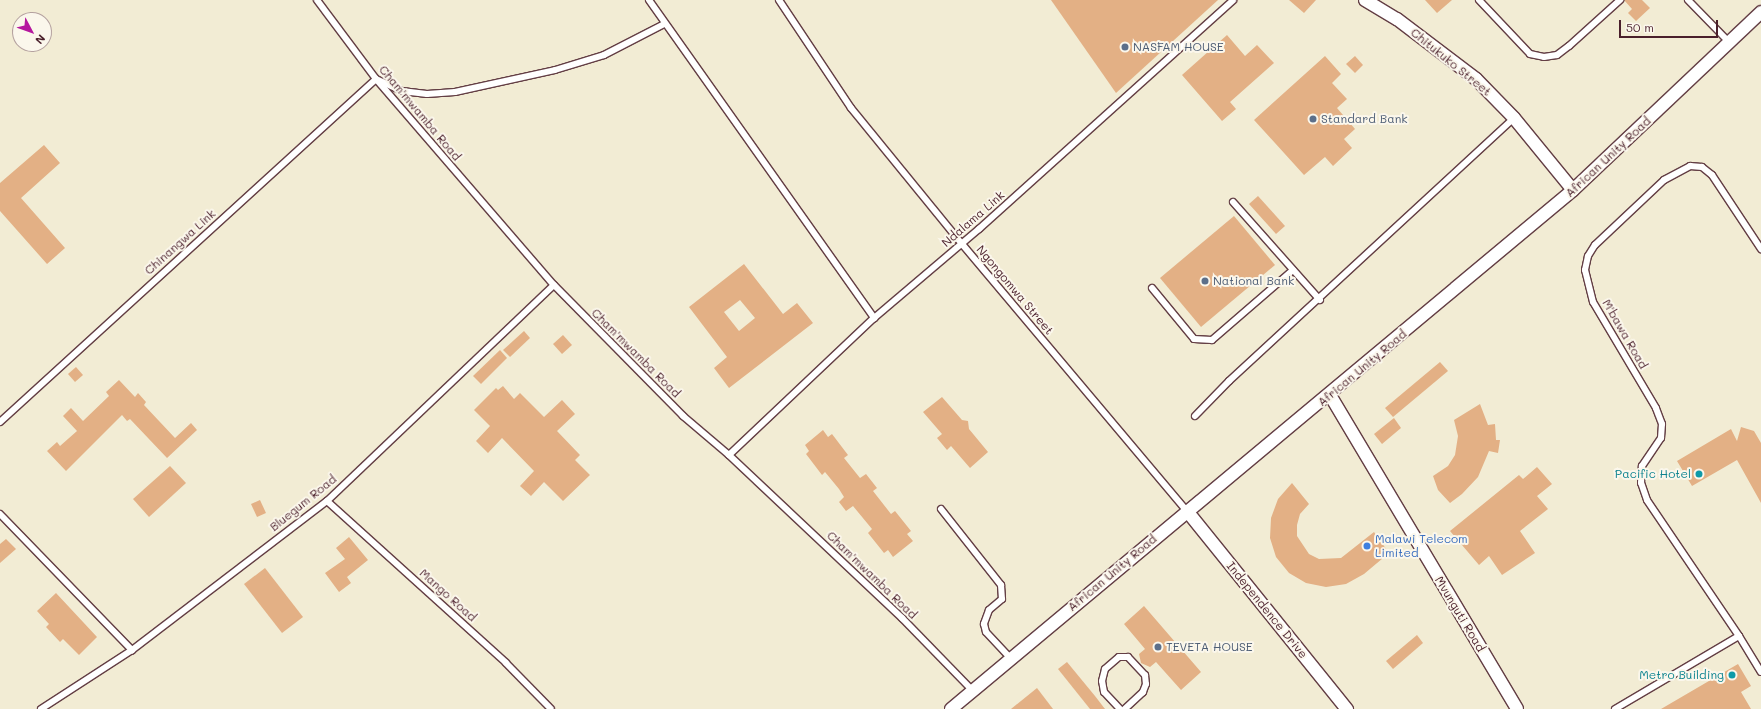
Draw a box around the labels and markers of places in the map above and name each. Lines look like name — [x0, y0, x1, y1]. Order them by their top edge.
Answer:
place label: NASFAM HOUSE — [1133, 40, 1224, 54]
marker: NASFAM HOUSE — [1120, 42, 1130, 52]
place label: Standard Bank — [1321, 112, 1408, 126]
marker: Standard Bank — [1308, 114, 1318, 124]
place label: National Bank — [1213, 274, 1294, 288]
marker: National Bank — [1200, 276, 1210, 286]
place label: Pacific Hotel — [1615, 467, 1691, 481]
marker: Pacific Hotel — [1694, 469, 1704, 479]
place label: Malawi Telecom Limited — [1375, 532, 1468, 560]
marker: Malawi Telecom Limited — [1362, 541, 1372, 551]
place label: TEVETA HOUSE — [1166, 640, 1253, 654]
marker: TEVETA HOUSE — [1153, 642, 1163, 652]
place label: Metro Building — [1639, 668, 1724, 682]
marker: Metro Building — [1727, 670, 1737, 680]

